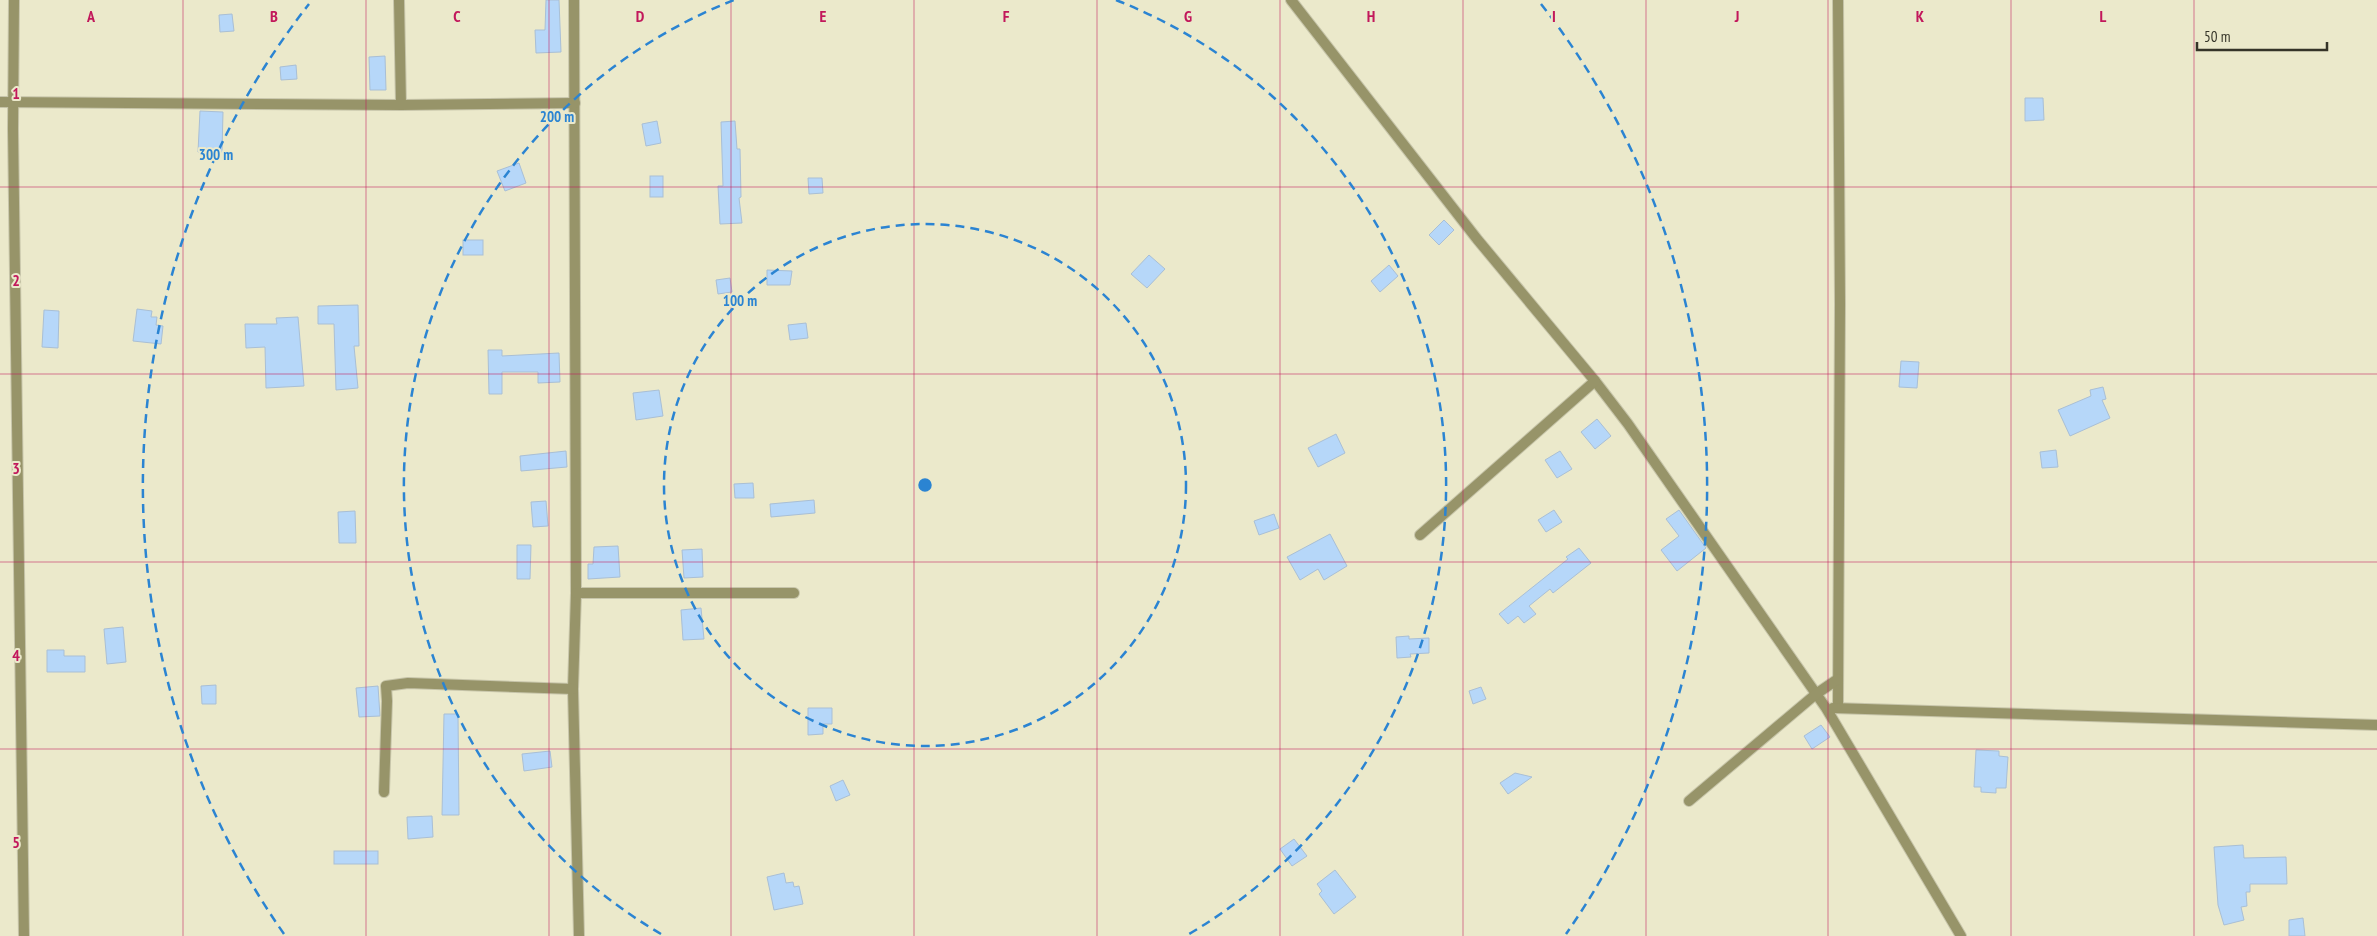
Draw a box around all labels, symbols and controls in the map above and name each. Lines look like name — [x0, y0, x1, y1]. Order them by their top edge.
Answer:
text: A — [86, 6, 96, 26]
text: B — [270, 6, 278, 26]
text: C — [453, 6, 461, 26]
text: D — [636, 6, 645, 26]
text: E — [820, 6, 827, 26]
text: F — [1003, 6, 1010, 26]
text: G — [1184, 6, 1192, 26]
text: H — [1367, 6, 1375, 26]
text: I — [1552, 6, 1556, 26]
text: J — [1734, 6, 1739, 26]
text: K — [1916, 6, 1925, 26]
text: L — [2100, 6, 2107, 26]
scale bar — [2197, 20, 2327, 52]
text: 50 m — [2204, 27, 2230, 46]
text: 1 — [12, 83, 20, 103]
text: 200 m — [540, 107, 574, 126]
text: 300 m — [199, 145, 233, 164]
text: 2 — [12, 270, 20, 290]
text: 100 m — [723, 291, 757, 310]
text: 3 — [12, 458, 20, 478]
centre of rings — [916, 476, 934, 494]
text: 4 — [12, 645, 20, 665]
text: 5 — [12, 832, 20, 852]

